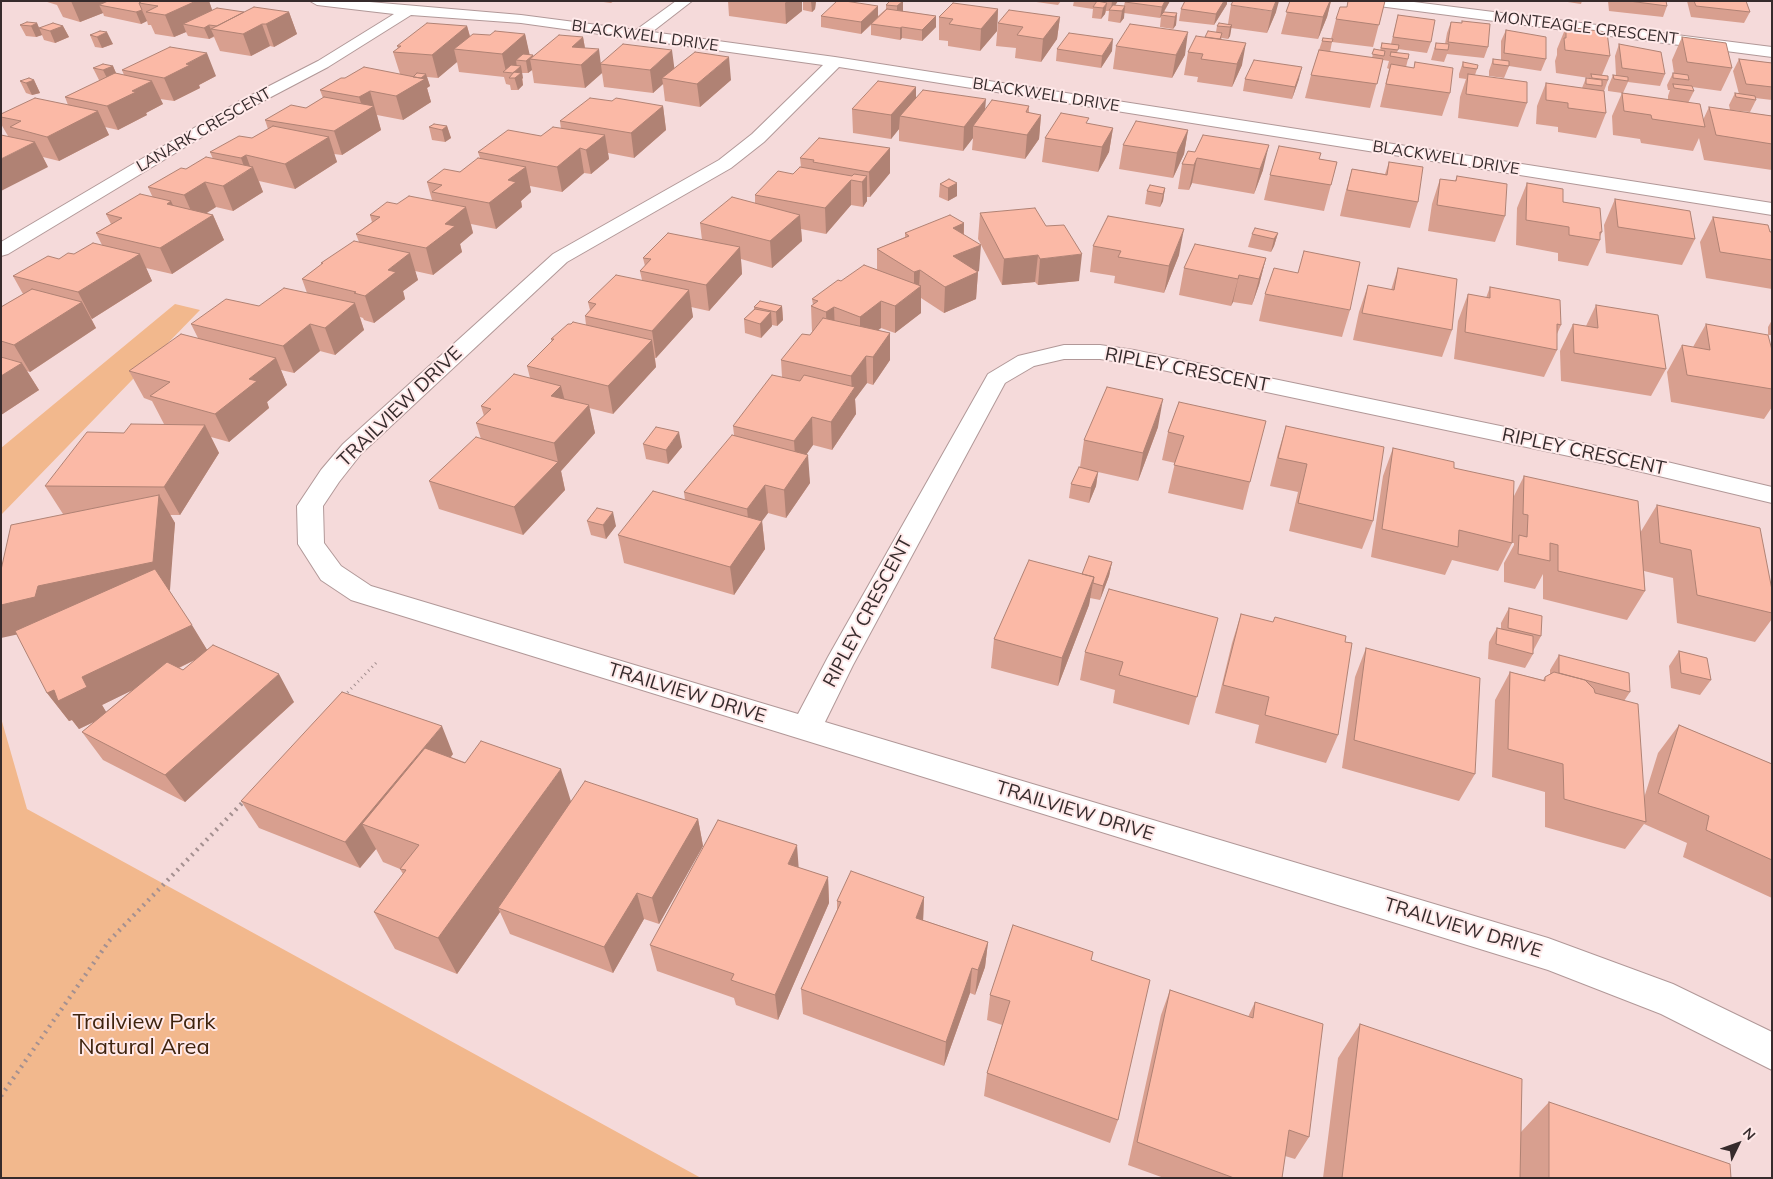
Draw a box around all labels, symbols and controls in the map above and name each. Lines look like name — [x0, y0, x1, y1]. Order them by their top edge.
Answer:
street label: MONTEAGLE CRESCENT — [1493, 7, 1679, 49]
street label: BLACKWELL DRIVE — [570, 16, 720, 56]
street label: BLACKWELL DRIVE — [971, 74, 1121, 116]
street label: LANARK CRESCENT — [133, 84, 275, 176]
street label: BLACKWELL DRIVE — [1371, 137, 1521, 179]
street label: TRAILVIEW DRIVE — [333, 342, 467, 472]
street label: RIPLEY CRESCENT — [1103, 343, 1271, 397]
street label: RIPLEY CRESCENT — [1500, 423, 1668, 481]
street label: RIPLEY CRESCENT — [819, 533, 917, 691]
street label: TRAILVIEW DRIVE — [605, 658, 769, 728]
street label: TRAILVIEW DRIVE — [993, 776, 1157, 846]
street label: TRAILVIEW DRIVE — [1381, 893, 1545, 963]
park label: Trailview Park Natural Area — [72, 1009, 216, 1060]
north arrow — [1713, 1119, 1763, 1169]
text: N — [1739, 1124, 1759, 1144]

